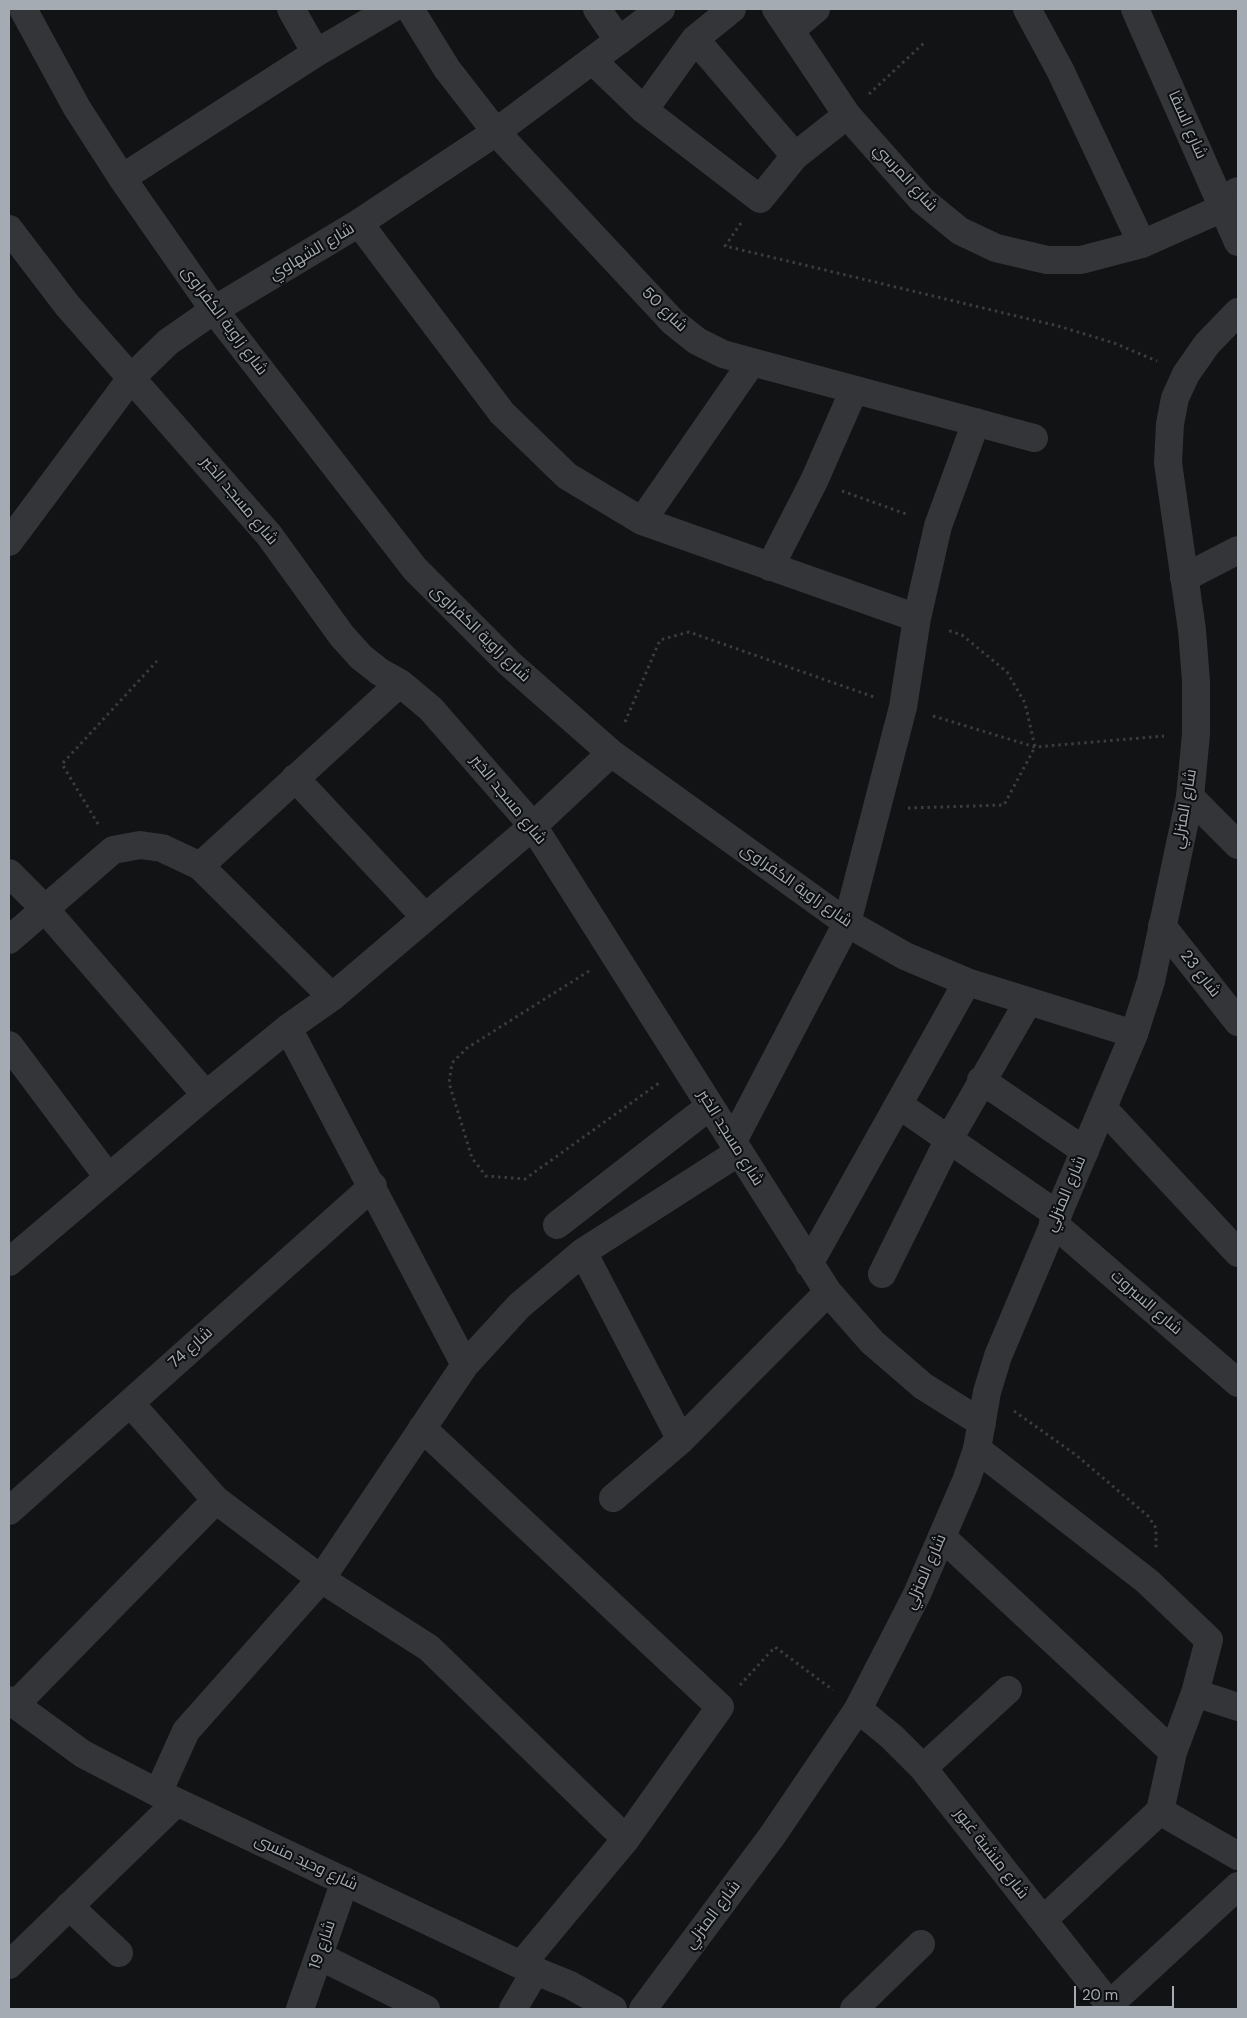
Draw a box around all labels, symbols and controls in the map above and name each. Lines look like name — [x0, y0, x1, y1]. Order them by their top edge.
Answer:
street label: شارع السقا — [1163, 88, 1211, 162]
street label: شارع المرسي — [869, 140, 941, 216]
street label: شارع الشهاوي — [266, 219, 358, 285]
street label: شارع زاوية الكفراوى — [177, 263, 271, 379]
street label: شارع 50 — [637, 284, 691, 336]
street label: شارع مسجد الخير — [196, 453, 282, 549]
street label: شارع زاوية الكفراوى — [426, 581, 534, 687]
street label: شارع مسجد الخير — [466, 751, 550, 849]
street label: شارع المنزلي — [1169, 768, 1201, 850]
street label: شارع زاوية الكفراوى — [736, 840, 856, 932]
street label: شارع 23 — [1176, 947, 1224, 1001]
street label: شارع مسجد الخير — [693, 1086, 767, 1190]
street label: شارع المنزلي — [1041, 1153, 1091, 1235]
street label: شارع السبروت — [1106, 1267, 1186, 1339]
street label: شارع 74 — [165, 1323, 217, 1373]
street label: شارع المنزلي — [901, 1531, 951, 1613]
street label: شارع منشية غبور — [950, 1805, 1032, 1903]
street label: شارع وحيد منسى — [251, 1831, 361, 1895]
street label: شارع المنزلي — [681, 1877, 745, 1953]
street label: شارع 19 — [306, 1918, 340, 1972]
scale bar — [1077, 1976, 1177, 2008]
text: 20 m — [1082, 1985, 1118, 2005]

